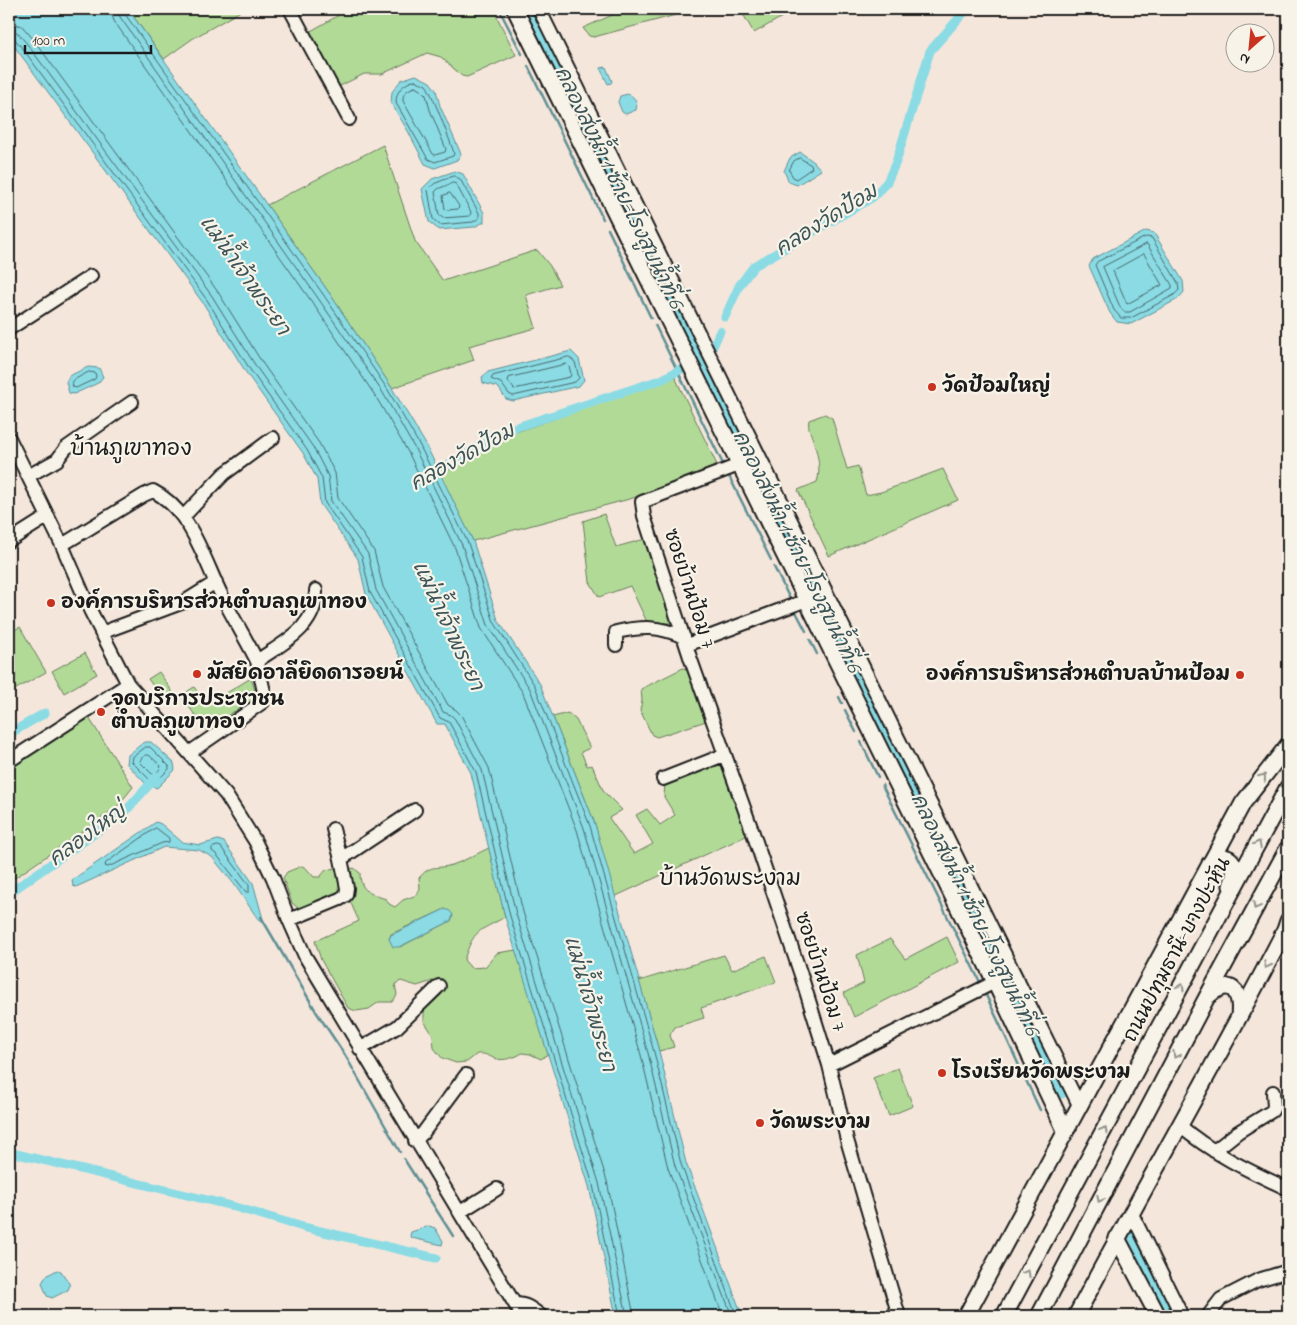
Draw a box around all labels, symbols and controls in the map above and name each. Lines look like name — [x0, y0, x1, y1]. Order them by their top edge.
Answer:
scale bar — [25, 22, 151, 54]
north arrow — [1224, 22, 1274, 72]
text: 100 m — [32, 30, 65, 52]
text: N — [1236, 47, 1254, 70]
water label: คลองส่งน้ำ 1 ซ้าย-โรงสูบน้ำที่ 6 — [546, 59, 697, 317]
water label: คลองวัดป้อม — [770, 177, 886, 264]
water label: แม่น้ำเจ้าพระยา — [192, 206, 303, 343]
place label: วัดป้อมใหญ่ — [942, 372, 1050, 402]
marker: วัดป้อมใหญ่ — [926, 381, 938, 393]
water label: คลองวัดป้อม — [405, 416, 522, 499]
water label: คลองส่งน้ำ 1 ซ้าย-โรงสูบน้ำที่ 6 — [724, 423, 875, 681]
district label: บ้านภูเขาทอง — [70, 433, 192, 466]
street label: ซอยบ้านป้อม 7 — [655, 525, 723, 653]
water label: แม่น้ำเจ้าพระยา — [404, 553, 497, 697]
place label: องค์การบริหารส่วนตำบลภูเขาทอง — [61, 588, 367, 618]
marker: องค์การบริหารส่วนตำบลภูเขาทอง — [45, 597, 57, 609]
place label: มัสยิดอาลียิดดารอยน์ — [207, 659, 404, 689]
place label: องค์การบริหารส่วนตำบลบ้านป้อม — [926, 660, 1230, 690]
marker: มัสยิดอาลียิดดารอยน์ — [191, 668, 203, 680]
marker: องค์การบริหารส่วนตำบลบ้านป้อม — [1234, 669, 1246, 681]
place label: จุดบริการประชาชน ตำบลภูเขาทอง — [111, 686, 285, 738]
marker: จุดบริการประชาชน ตำบลภูเขาทอง — [95, 706, 107, 718]
one-way arrow — [1258, 774, 1266, 783]
water label: คลองส่งน้ำ 1 ซ้าย-โรงสูบน้ำที่ 6 — [902, 786, 1053, 1044]
water label: คลองใหญ่ — [42, 794, 136, 874]
one-way arrow — [1251, 840, 1261, 849]
street label: ถนนปทุมธานี-บางปะหัน — [1117, 852, 1239, 1048]
district label: บ้านวัดพระงาม — [659, 863, 801, 896]
one-way arrow — [1253, 901, 1263, 910]
street label: ซอยบ้านป้อม 7 — [786, 908, 854, 1036]
water label: แม่น้ำเจ้าพระยา — [555, 931, 630, 1077]
one-way arrow — [1263, 960, 1273, 969]
one-way arrow — [1174, 983, 1184, 992]
one-way arrow — [1172, 1050, 1182, 1059]
place label: โรงเรียนวัดพระงาม — [951, 1058, 1131, 1088]
marker: โรงเรียนวัดพระงาม — [936, 1067, 948, 1079]
place label: วัดพระงาม — [770, 1109, 870, 1138]
marker: วัดพระงาม — [754, 1117, 766, 1129]
one-way arrow — [1098, 1126, 1108, 1135]
one-way arrow — [1097, 1194, 1107, 1203]
one-way arrow — [1021, 1270, 1031, 1279]

